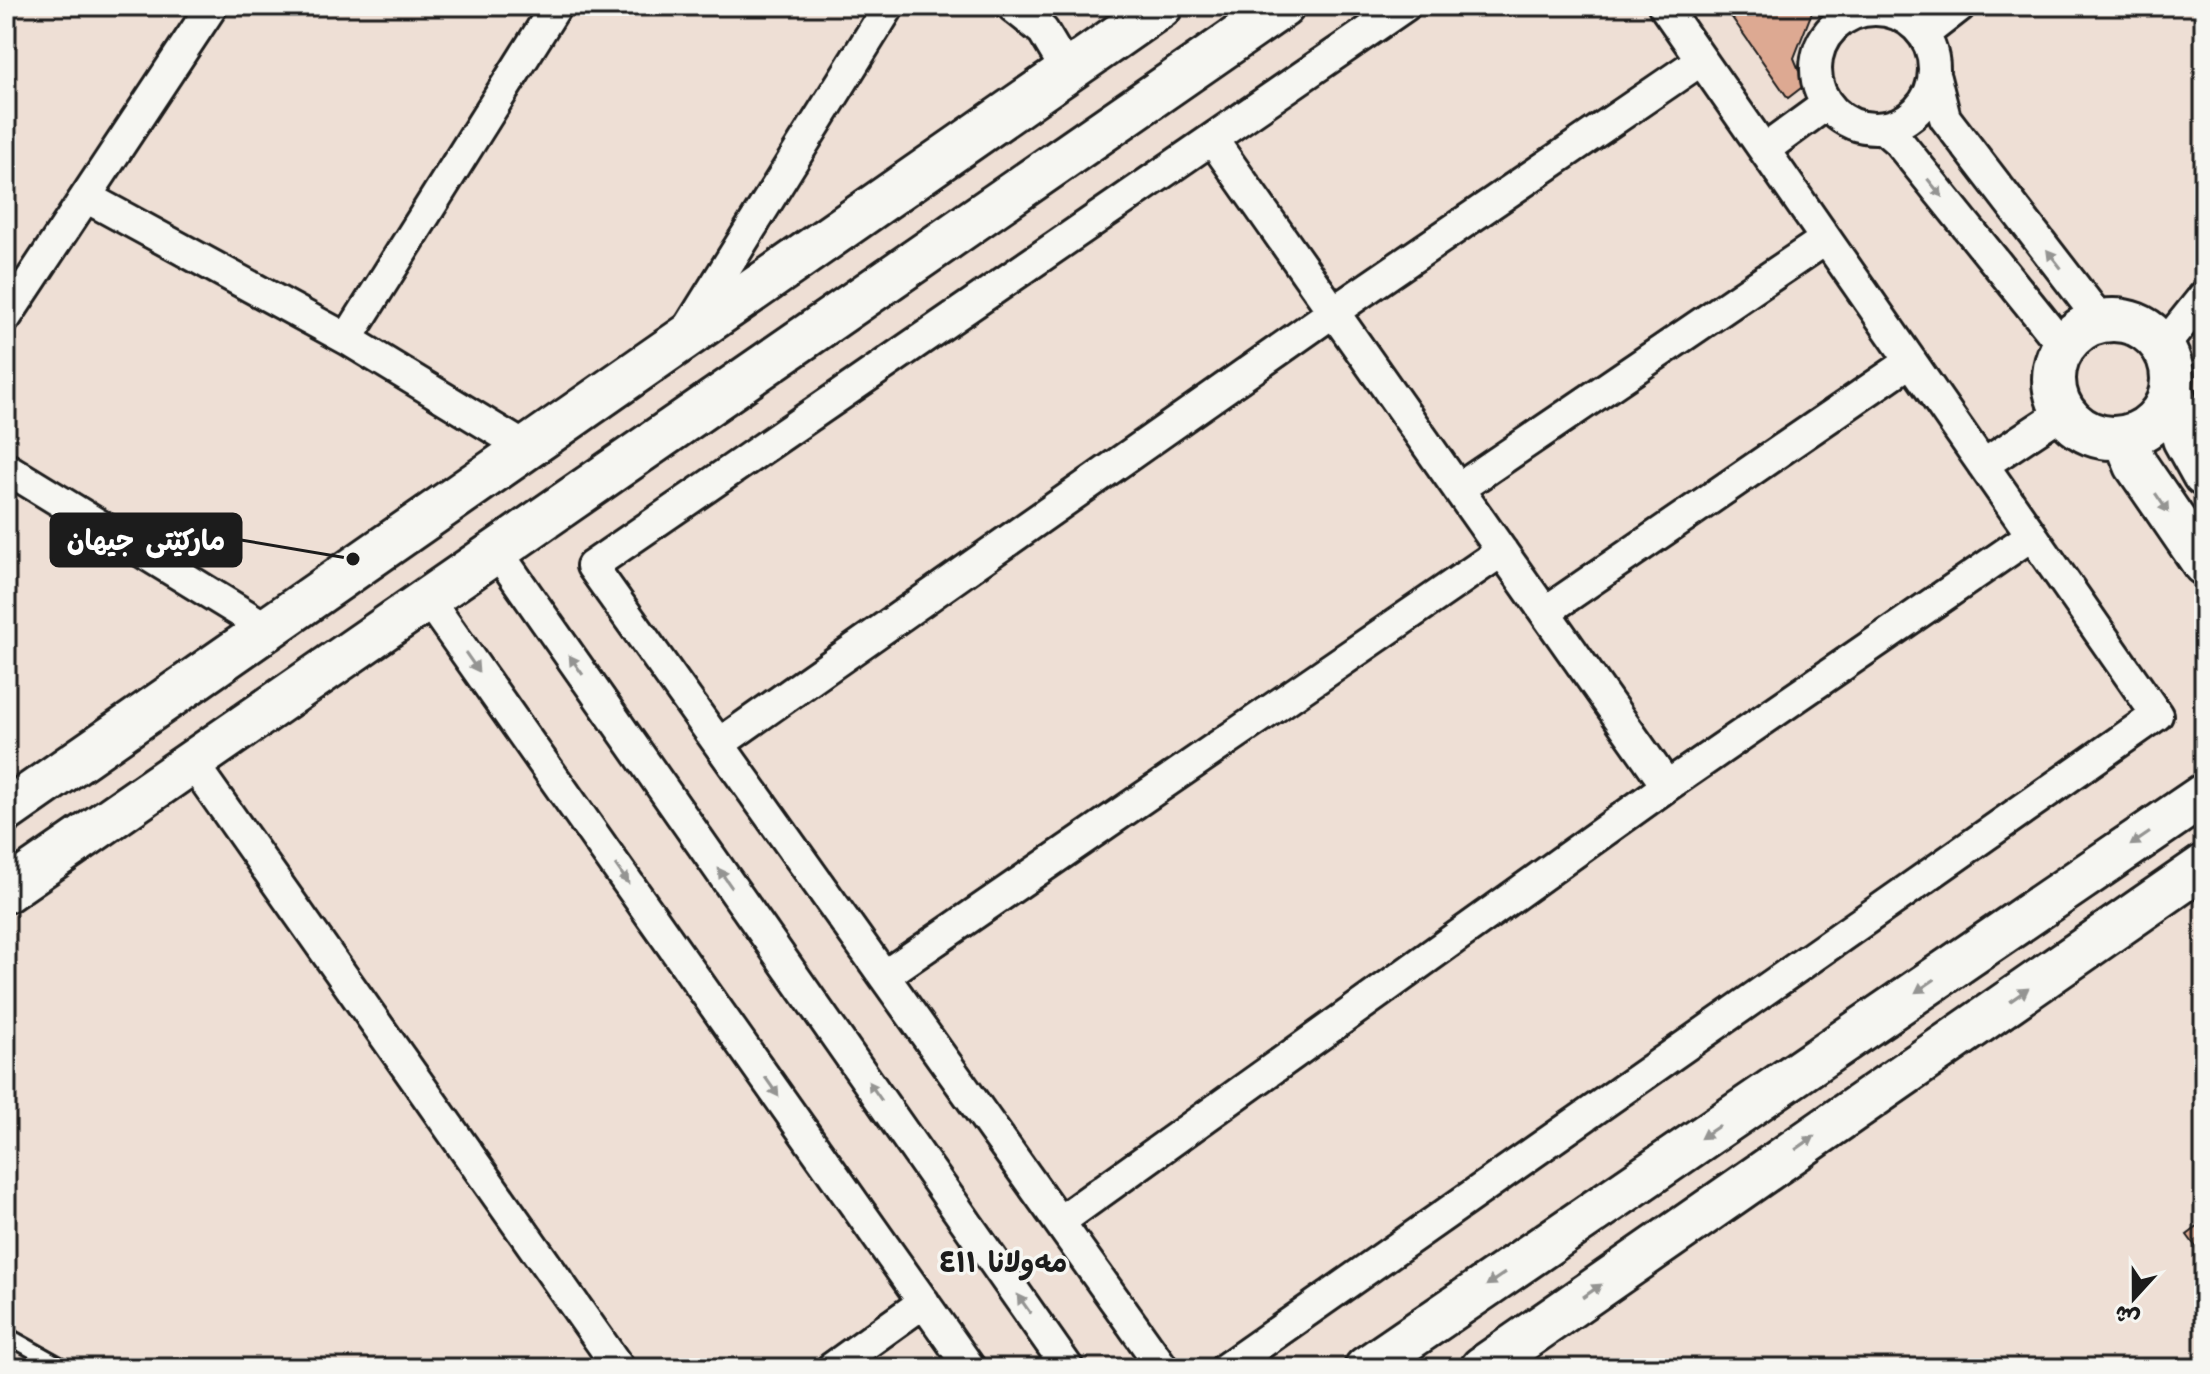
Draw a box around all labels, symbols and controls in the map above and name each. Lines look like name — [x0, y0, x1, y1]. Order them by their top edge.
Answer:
one-way arrow — [1927, 177, 1944, 198]
one-way arrow — [2046, 249, 2062, 269]
one-way arrow — [2154, 492, 2169, 513]
callout: مارکێتی جیهان — [51, 514, 241, 566]
text: مارکێتی جیهان — [67, 522, 225, 561]
one-way arrow — [464, 651, 479, 672]
one-way arrow — [569, 654, 584, 675]
one-way arrow — [2129, 831, 2150, 846]
one-way arrow — [614, 864, 629, 885]
one-way arrow — [718, 868, 734, 888]
one-way arrow — [1914, 978, 1936, 992]
one-way arrow — [2008, 988, 2029, 1003]
one-way arrow — [764, 1076, 779, 1097]
one-way arrow — [867, 1081, 883, 1102]
one-way arrow — [1700, 1124, 1721, 1139]
one-way arrow — [1795, 1136, 1816, 1151]
district label: مەولانا ٤١١ — [939, 1244, 1067, 1283]
north arrow — [2094, 1258, 2174, 1338]
one-way arrow — [1485, 1271, 1506, 1286]
one-way arrow — [1581, 1284, 1602, 1299]
one-way arrow — [1017, 1294, 1032, 1315]
text: ش — [2111, 1296, 2144, 1334]

